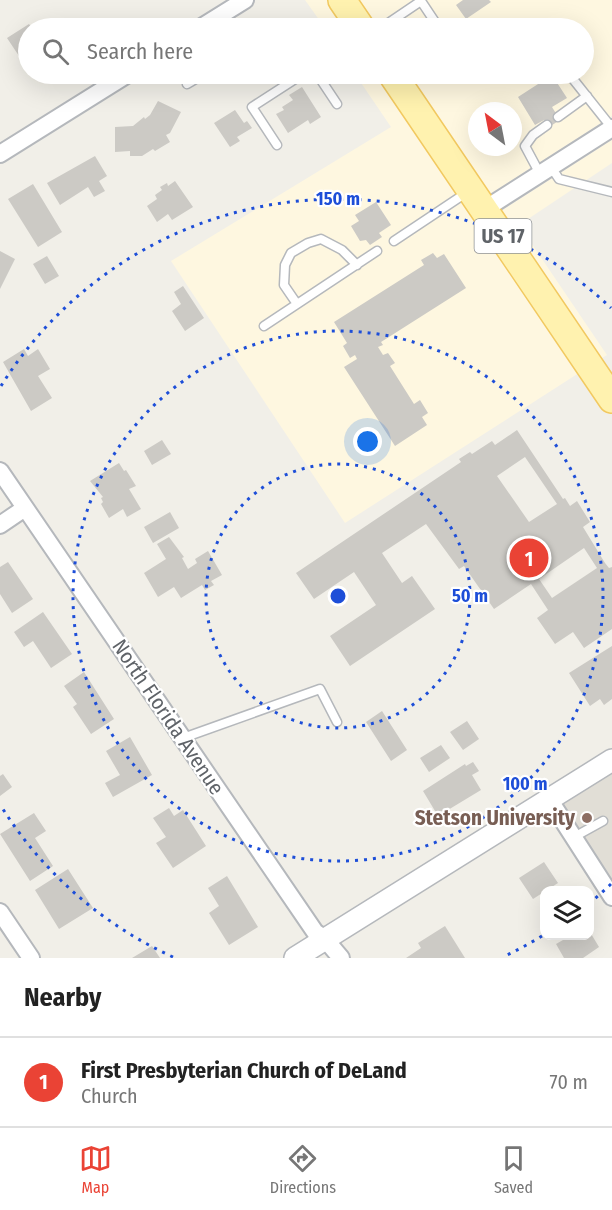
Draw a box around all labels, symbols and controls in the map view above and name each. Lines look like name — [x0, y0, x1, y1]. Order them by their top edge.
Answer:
search box — [18, 18, 594, 84]
icon: search — [39, 35, 72, 68]
text: Search here — [87, 38, 193, 65]
north arrow — [468, 102, 522, 156]
text: 150 m — [316, 188, 360, 210]
road number: US 17 — [474, 219, 532, 253]
your location — [353, 427, 382, 456]
pin: 1 — [510, 536, 548, 580]
text: 50 m — [452, 585, 488, 607]
centre of rings — [328, 586, 348, 606]
street label: North Florida Avenue — [106, 634, 230, 800]
text: 100 m — [503, 773, 547, 795]
place label: Stetson University — [415, 805, 576, 831]
marker: Stetson University — [580, 811, 594, 825]
map controls — [540, 886, 594, 940]
button: layers — [540, 886, 594, 940]
text: Nearby — [24, 982, 101, 1013]
text: First Presbyterian Church of DeLand — [81, 1057, 407, 1084]
text: 1 — [39, 1070, 48, 1094]
text: 70 m — [550, 1070, 588, 1094]
text: Church — [81, 1084, 137, 1108]
tab: Map — [79, 1142, 112, 1197]
tab: Directions — [270, 1142, 336, 1197]
tab: Saved — [494, 1142, 533, 1197]

